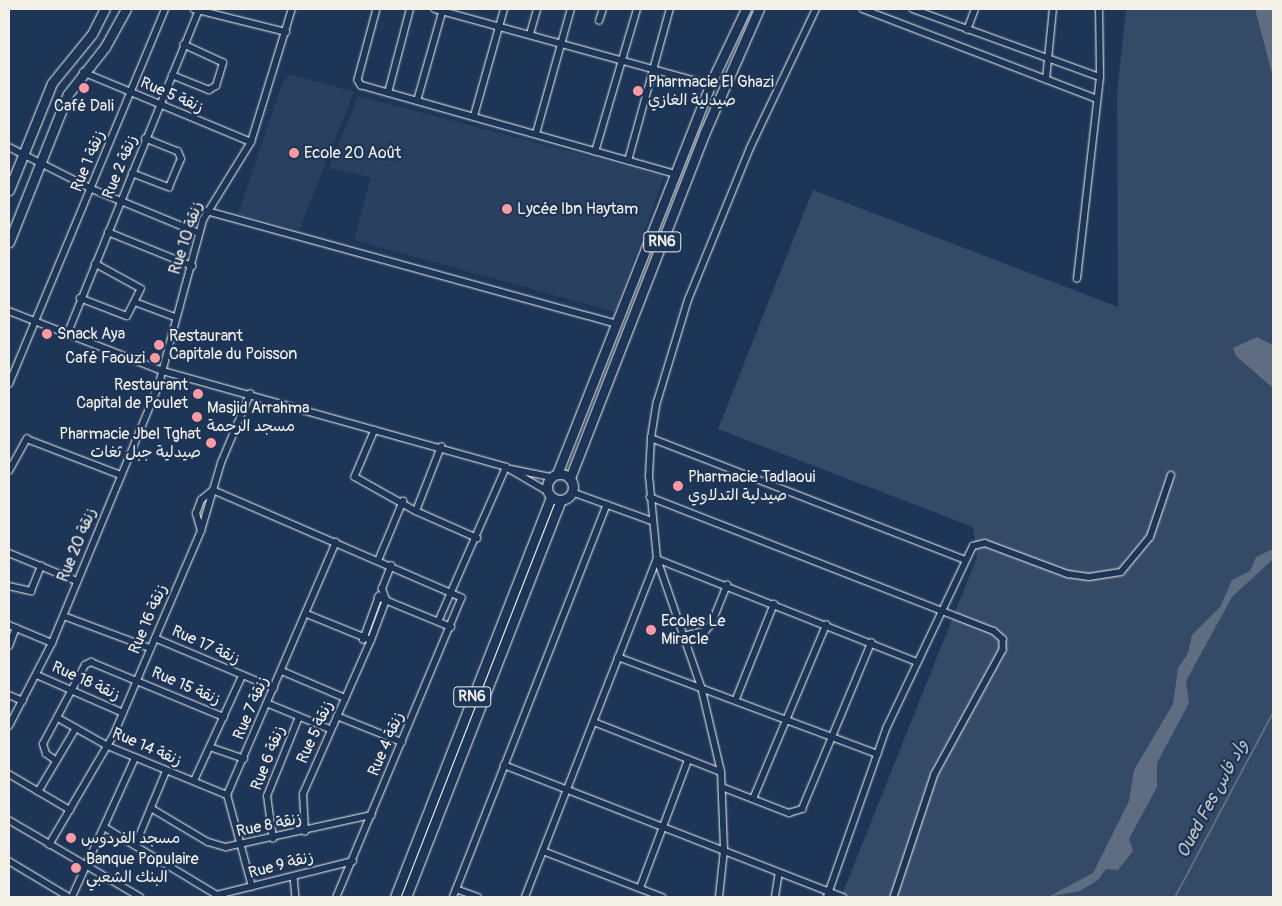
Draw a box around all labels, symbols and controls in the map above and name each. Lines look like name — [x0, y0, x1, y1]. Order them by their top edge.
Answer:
place label: Pharmacie El Ghazi صيدلية الغازي — [648, 72, 774, 110]
street label: Rue 5 زنقة — [137, 73, 207, 117]
marker: Café Dali — [78, 82, 90, 94]
marker: Pharmacie El Ghazi صيدلية الغازي — [632, 85, 644, 97]
place label: Café Dali — [54, 96, 114, 116]
street label: Rue 1 زنقة — [67, 127, 109, 195]
street label: Rue 2 زنقة — [98, 132, 142, 202]
place label: Ecole 20 Août — [304, 143, 401, 163]
marker: Ecole 20 Août — [288, 147, 300, 159]
street label: Rue 10 زنقة — [165, 199, 207, 277]
place label: Lycée Ibn Haytam — [517, 199, 638, 219]
marker: Lycée Ibn Haytam — [501, 203, 513, 215]
road number: RN6 — [642, 230, 682, 254]
place label: Snack Aya — [57, 324, 125, 344]
place label: Restaurant Capitale du Poisson — [169, 326, 297, 364]
marker: Snack Aya — [41, 328, 53, 340]
marker: Restaurant Capitale du Poisson — [153, 339, 165, 351]
place label: Café Faouzi — [65, 348, 145, 368]
marker: Café Faouzi — [149, 352, 161, 364]
place label: Restaurant Capital de Poulet — [76, 375, 188, 413]
marker: Restaurant Capital de Poulet — [192, 388, 204, 400]
place label: Masjid Arrahma مسجد الرحمة — [207, 398, 309, 436]
marker: Masjid Arrahma مسجد الرحمة — [191, 411, 203, 423]
place label: Pharmacie Jbel Tghat صيدلية جبل ثغات — [59, 424, 201, 462]
marker: Pharmacie Jbel Tghat صيدلية جبل ثغات — [205, 437, 217, 449]
place label: Pharmacie Tadlaoui صيدلية التدلاوي — [688, 467, 815, 505]
marker: Pharmacie Tadlaoui صيدلية التدلاوي — [672, 480, 684, 492]
street label: Rue 20 زنقة — [53, 505, 101, 585]
street label: Rue 16 زنقة — [125, 581, 171, 657]
place label: Ecoles Le Miracle — [661, 611, 725, 649]
street label: Rue 17 زنقة — [169, 621, 243, 669]
marker: Ecoles Le Miracle — [645, 624, 657, 636]
street label: Rue 18 زنقة — [49, 657, 123, 705]
street label: Rue 15 زنقة — [149, 663, 223, 709]
street label: Rue 7 زنقة — [229, 673, 273, 743]
road number: RN6 — [452, 684, 492, 710]
street label: Rue 5 زنقة — [293, 697, 337, 767]
street label: Rue 4 زنقة — [364, 709, 408, 779]
street label: Rue 6 زنقة — [247, 723, 289, 793]
street label: Rue 14 زنقة — [109, 724, 185, 770]
water label: Oued Fes واد فاس — [1173, 736, 1253, 862]
street label: Rue 8 زنقة — [235, 809, 303, 841]
place label: مسجد الفردوس — [81, 828, 180, 848]
marker: مسجد الفردوس — [65, 832, 77, 844]
street label: Rue 9 زنقة — [246, 847, 316, 883]
place label: Banque Populaire البنك الشعبي — [86, 849, 199, 887]
marker: Banque Populaire البنك الشعبي — [70, 862, 82, 874]

